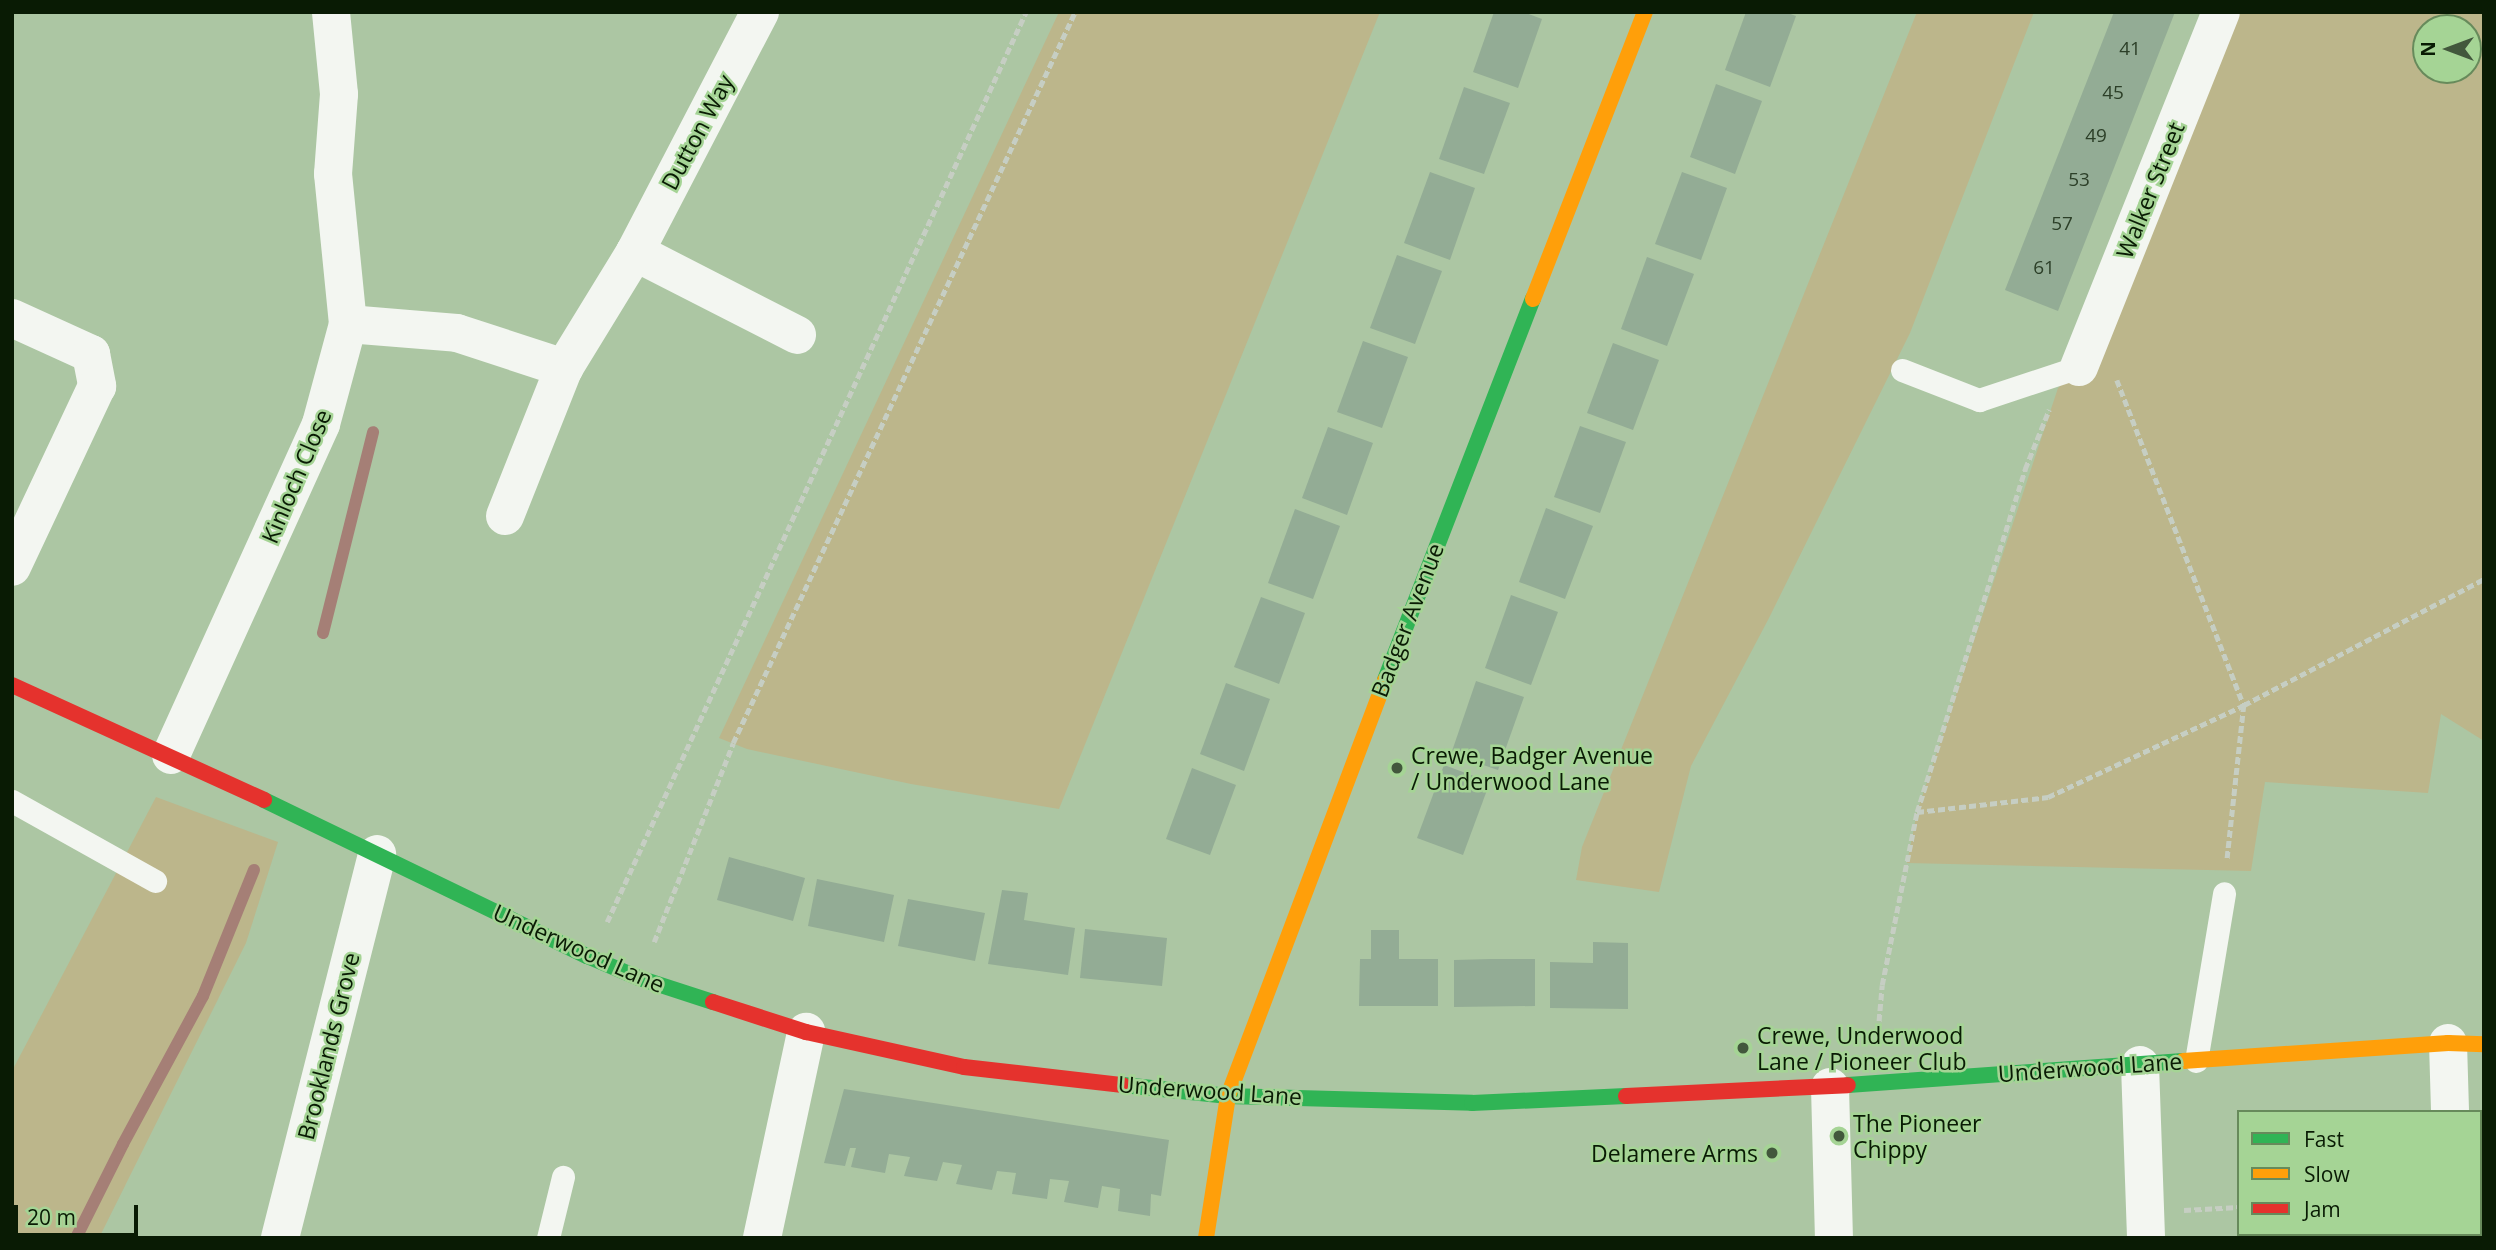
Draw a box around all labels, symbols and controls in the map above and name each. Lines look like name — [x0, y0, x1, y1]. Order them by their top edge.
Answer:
north arrow — [2412, 14, 2482, 84]
house number: 41 — [2119, 38, 2141, 60]
text: N — [2415, 41, 2441, 57]
street label: Dutton Way — [655, 70, 739, 194]
house number: 45 — [2102, 82, 2124, 104]
street label: Walker Street — [2110, 118, 2190, 262]
house number: 49 — [2085, 125, 2107, 147]
house number: 53 — [2068, 169, 2090, 191]
house number: 57 — [2051, 213, 2073, 235]
house number: 61 — [2033, 257, 2055, 279]
street label: Kinloch Close — [255, 405, 337, 547]
street label: Badger Avenue — [1365, 539, 1449, 701]
place label: Crewe, Badger Avenue / Underwood Lane — [1411, 741, 1653, 795]
marker: Crewe, Badger Avenue / Underwood Lane — [1389, 760, 1405, 776]
street label: Underwood Lane — [489, 898, 669, 998]
street label: Brooklands Grove — [291, 949, 365, 1143]
place label: Crewe, Underwood Lane / Pioneer Club — [1757, 1021, 1966, 1075]
marker: Crewe, Underwood Lane / Pioneer Club — [1735, 1040, 1751, 1056]
street label: Underwood Lane — [1997, 1047, 2183, 1087]
street label: Underwood Lane — [1117, 1070, 1303, 1110]
place label: The Pioneer Chippy — [1853, 1109, 1981, 1163]
legend — [2237, 1110, 2482, 1236]
text: Fast — [2304, 1125, 2344, 1153]
marker: The Pioneer Chippy — [1831, 1128, 1847, 1144]
place label: Delamere Arms — [1591, 1139, 1758, 1167]
marker: Delamere Arms — [1764, 1145, 1780, 1161]
text: Slow — [2304, 1160, 2350, 1188]
scale bar — [18, 1190, 142, 1234]
text: Jam — [2304, 1195, 2341, 1223]
text: 20 m — [27, 1203, 76, 1231]

